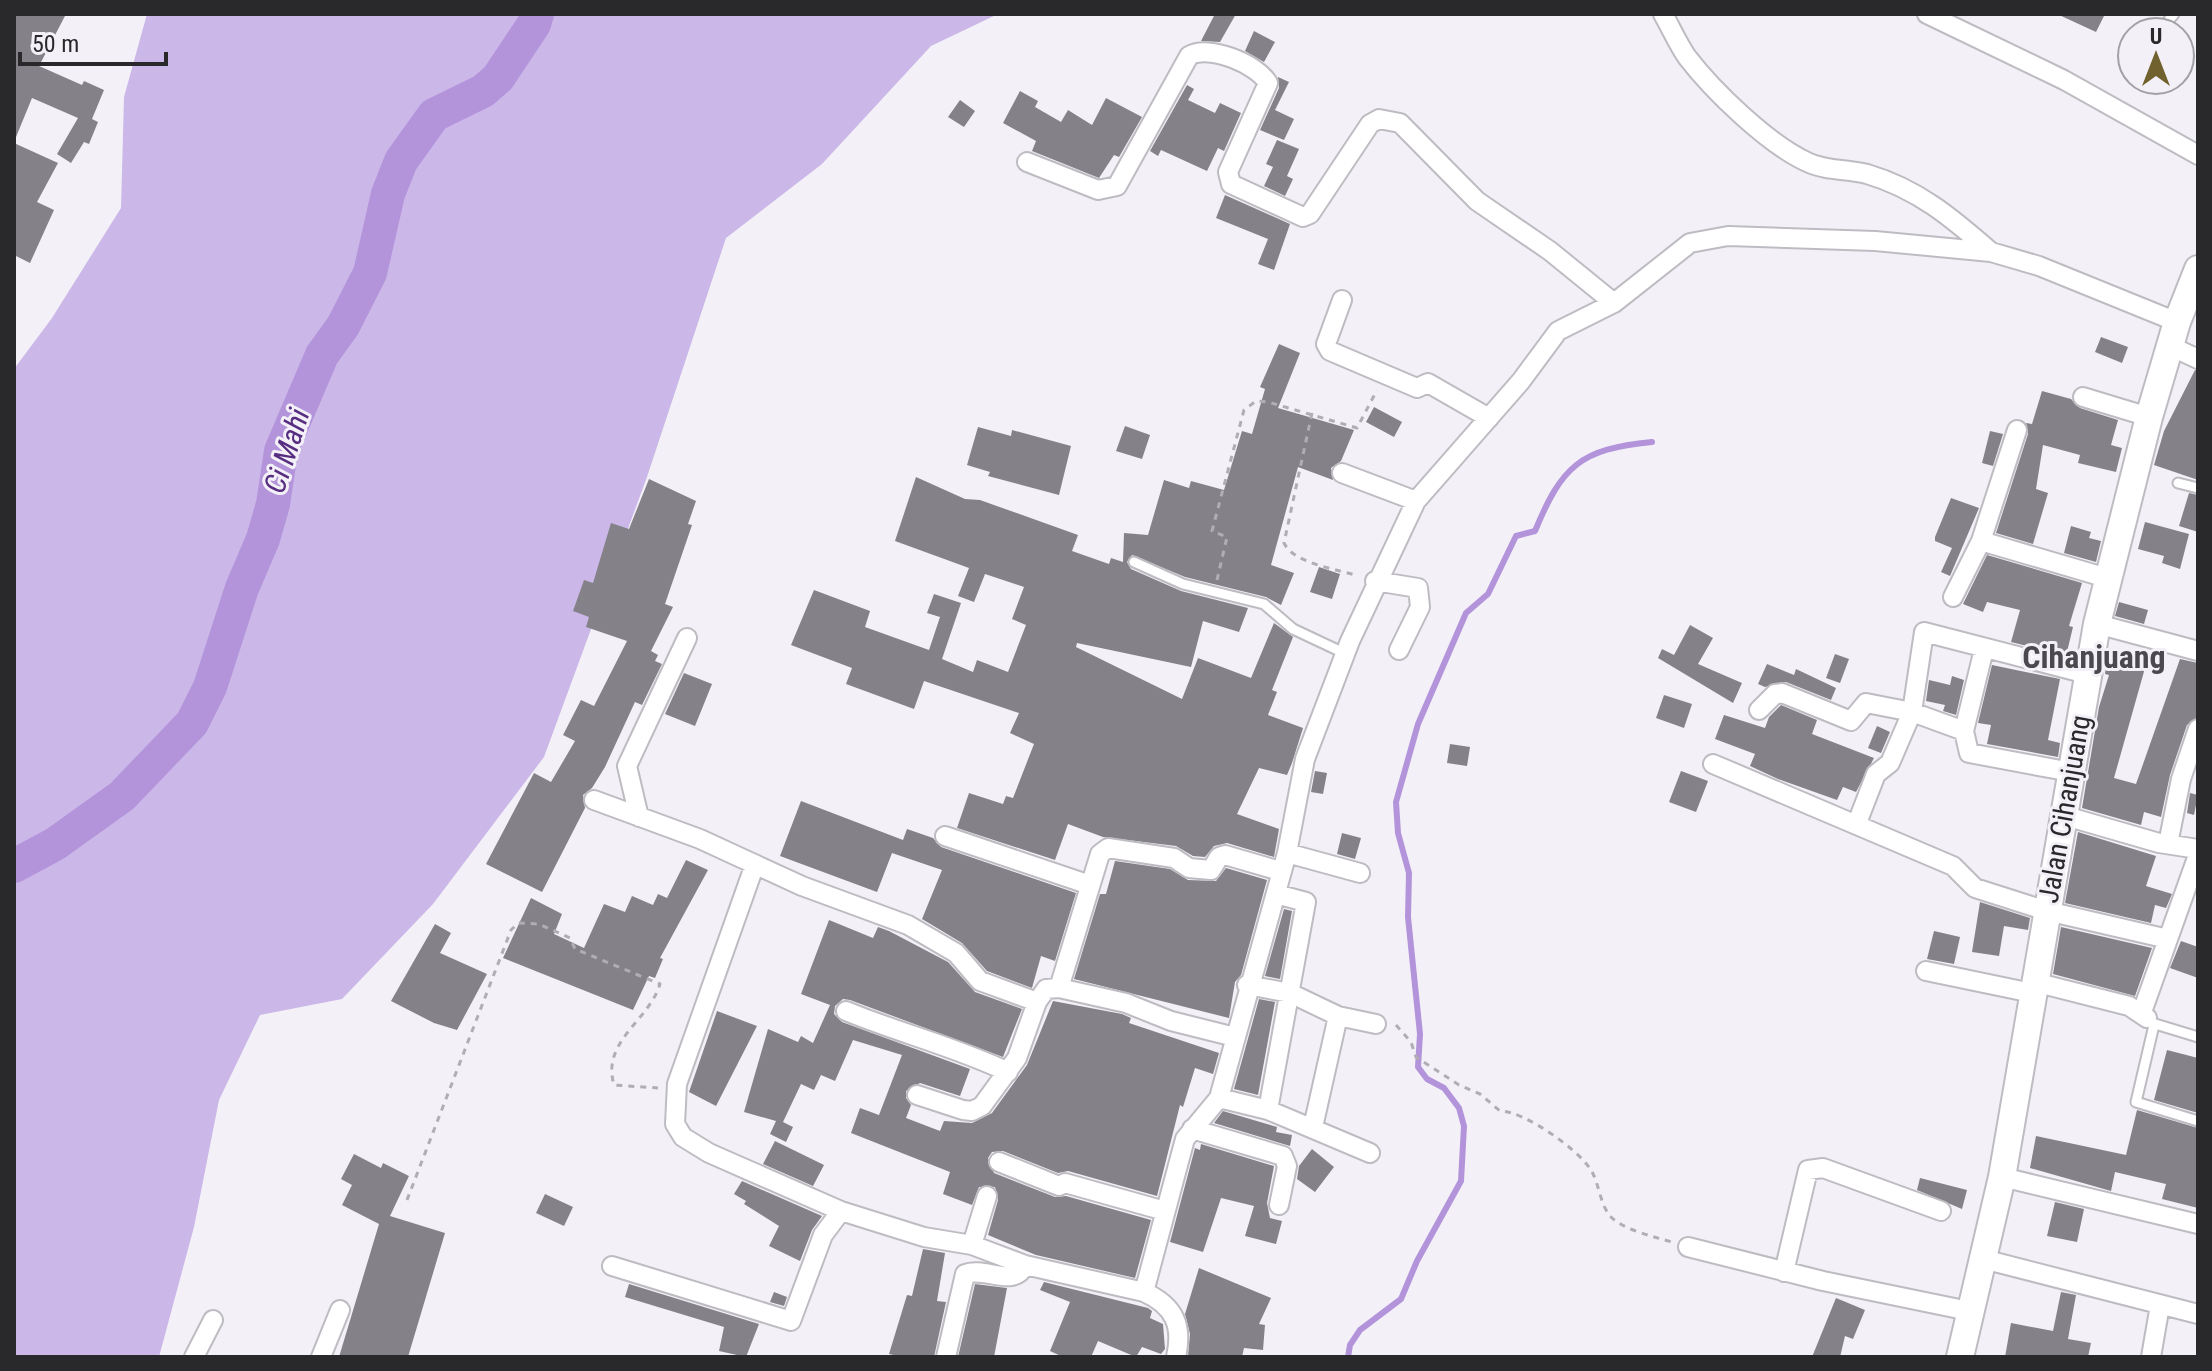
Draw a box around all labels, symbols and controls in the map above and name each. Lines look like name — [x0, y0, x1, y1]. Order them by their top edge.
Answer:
scale bar — [20, 16, 166, 66]
north arrow — [2116, 16, 2196, 96]
text: U — [2150, 24, 2162, 49]
text: 50 m — [32, 30, 79, 58]
water label: Ci Mahi — [256, 404, 317, 497]
district label: Cihanjuang — [2022, 638, 2166, 676]
street label: Jalan Cihanjuang — [2032, 713, 2097, 906]

